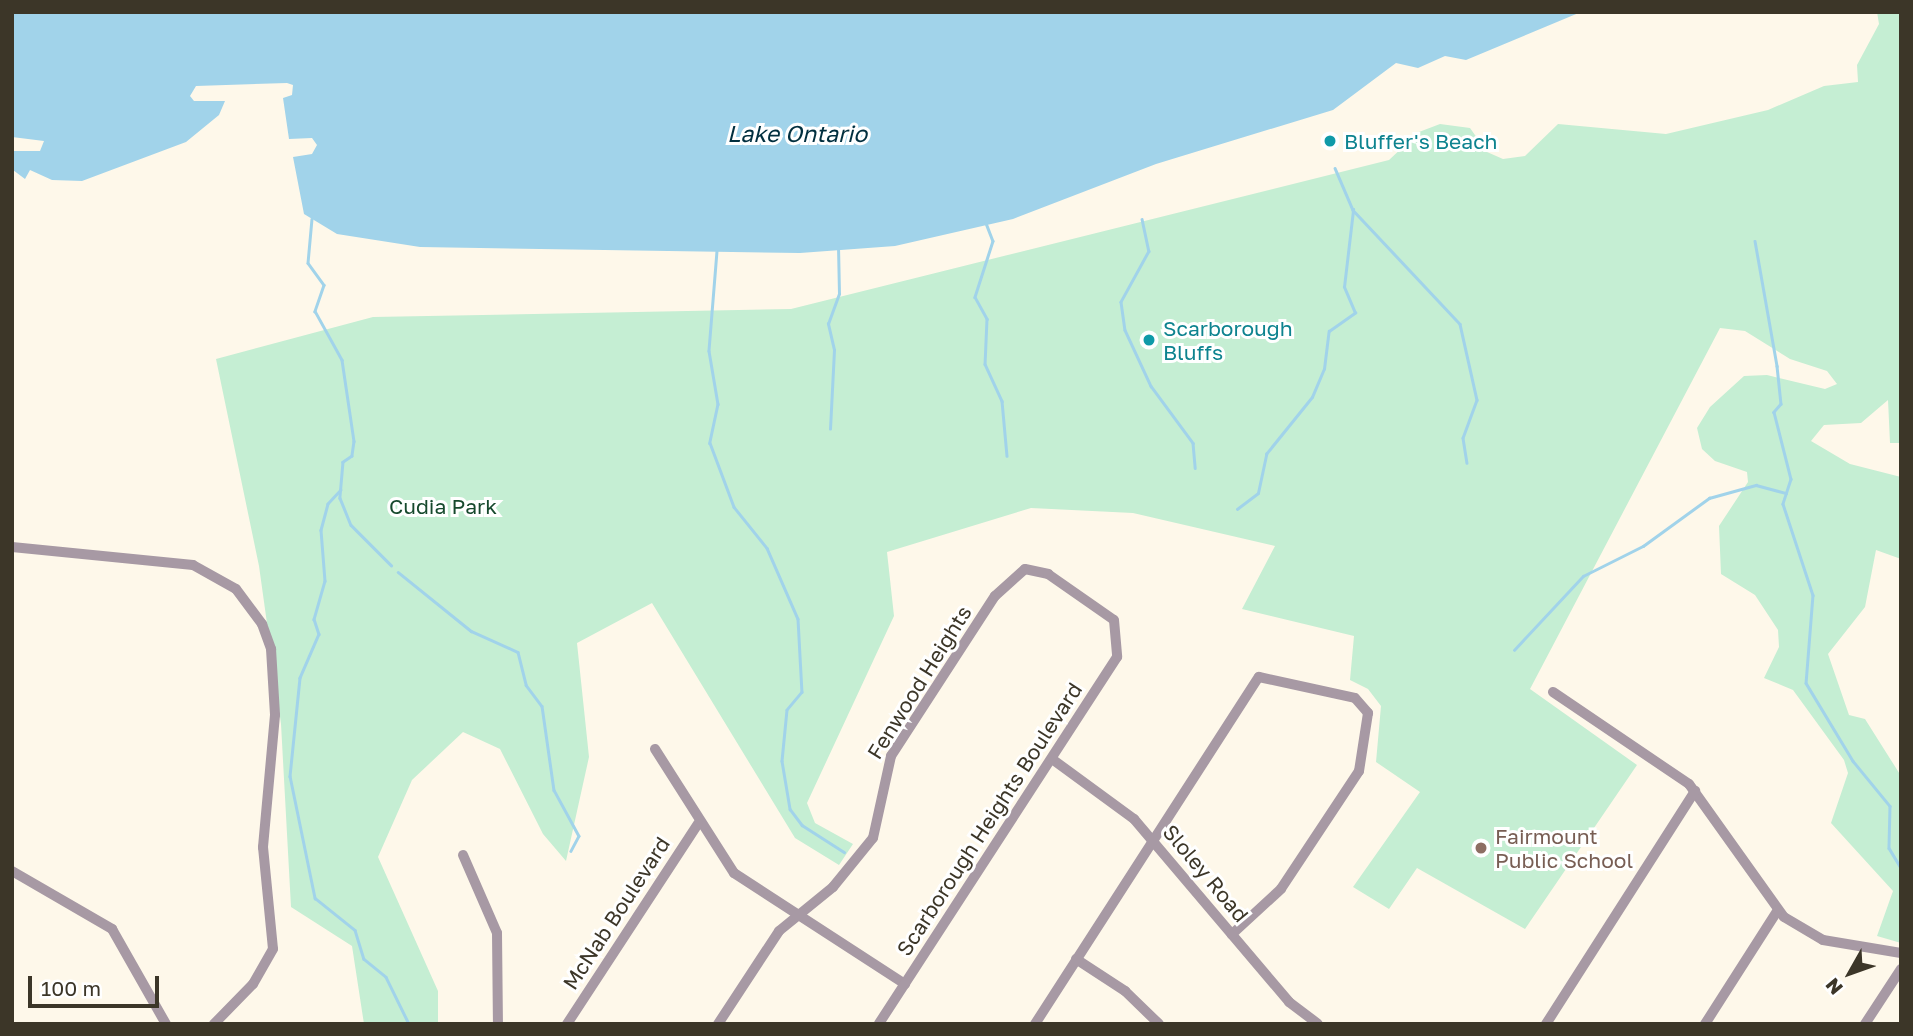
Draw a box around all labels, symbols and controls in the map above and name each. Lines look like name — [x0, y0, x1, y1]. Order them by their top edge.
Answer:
water label: Lake Ontario — [727, 119, 867, 147]
place label: Bluffer's Beach — [1344, 128, 1498, 154]
marker: Bluffer's Beach — [1322, 133, 1338, 149]
place label: Scarborough Bluffs — [1163, 315, 1293, 365]
marker: Scarborough Bluffs — [1141, 332, 1157, 348]
park label: Cudia Park — [389, 493, 497, 519]
street label: Fenwood Heights — [862, 601, 976, 763]
street label: Scarborough Heights Boulevard — [891, 678, 1087, 960]
street label: Sloley Road — [1158, 819, 1254, 927]
place label: Fairmount Public School — [1495, 823, 1633, 873]
street label: McNab Boulevard — [557, 832, 675, 994]
marker: Fairmount Public School — [1473, 840, 1489, 856]
north arrow — [1815, 938, 1885, 1008]
scale bar — [32, 962, 163, 1006]
text: N — [1820, 974, 1847, 1000]
text: 100 m — [41, 975, 101, 1001]

